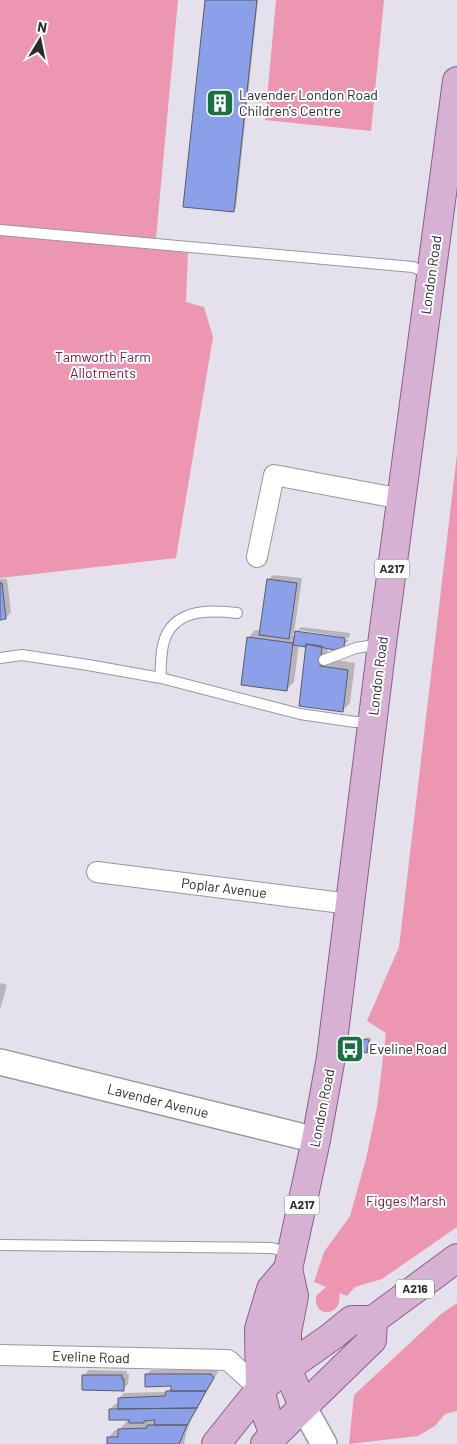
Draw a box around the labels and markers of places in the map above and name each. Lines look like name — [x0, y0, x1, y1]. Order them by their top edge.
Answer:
place label: Lavender London Road Children's Centre — [239, 86, 378, 119]
building icon: Lavender London Road Children's Centre — [205, 88, 235, 118]
bus stop icon: Eveline Road — [335, 1034, 365, 1064]
place label: Eveline Road — [369, 1040, 447, 1057]

